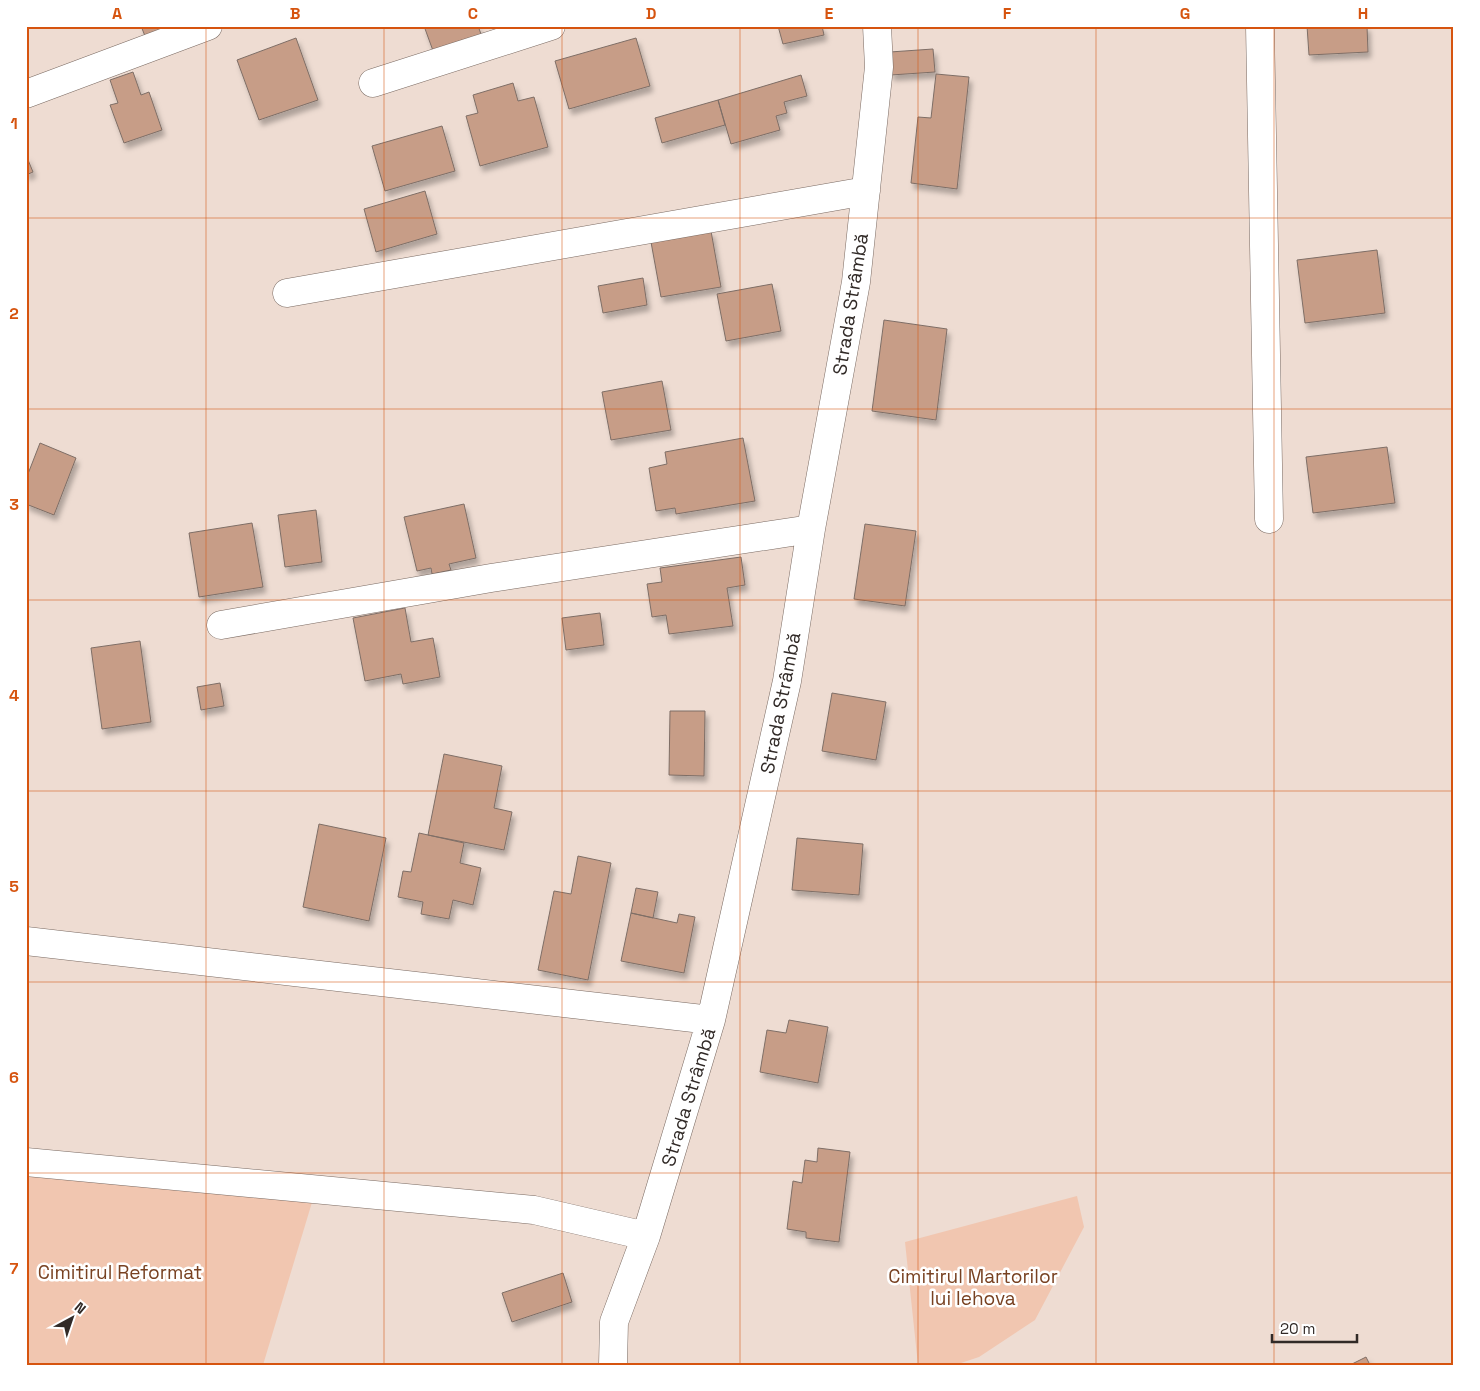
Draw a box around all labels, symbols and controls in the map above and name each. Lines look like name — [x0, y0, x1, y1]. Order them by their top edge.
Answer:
text: A — [112, 3, 122, 24]
text: B — [290, 3, 300, 24]
text: C — [468, 3, 478, 24]
text: D — [646, 3, 656, 24]
text: E — [825, 3, 834, 24]
text: F — [1003, 3, 1012, 24]
text: G — [1180, 3, 1190, 24]
text: H — [1358, 3, 1368, 24]
text: 1 — [10, 113, 18, 134]
street label: Strada Strâmbă — [827, 231, 874, 377]
text: 2 — [9, 303, 19, 324]
text: 3 — [9, 494, 19, 515]
street label: Strada Strâmbă — [755, 630, 806, 776]
text: 4 — [9, 685, 19, 706]
text: 5 — [9, 876, 19, 897]
street label: Strada Strâmbă — [656, 1025, 721, 1169]
text: 6 — [9, 1067, 19, 1088]
text: 7 — [10, 1258, 19, 1279]
park label: Cimitirul Reformat — [38, 1260, 202, 1285]
park label: Cimitirul Martorilor lui Iehova — [888, 1264, 1058, 1311]
north arrow — [48, 1294, 98, 1344]
text: N — [71, 1298, 90, 1318]
scale bar — [1272, 1311, 1358, 1343]
text: 20 m — [1280, 1319, 1315, 1338]

